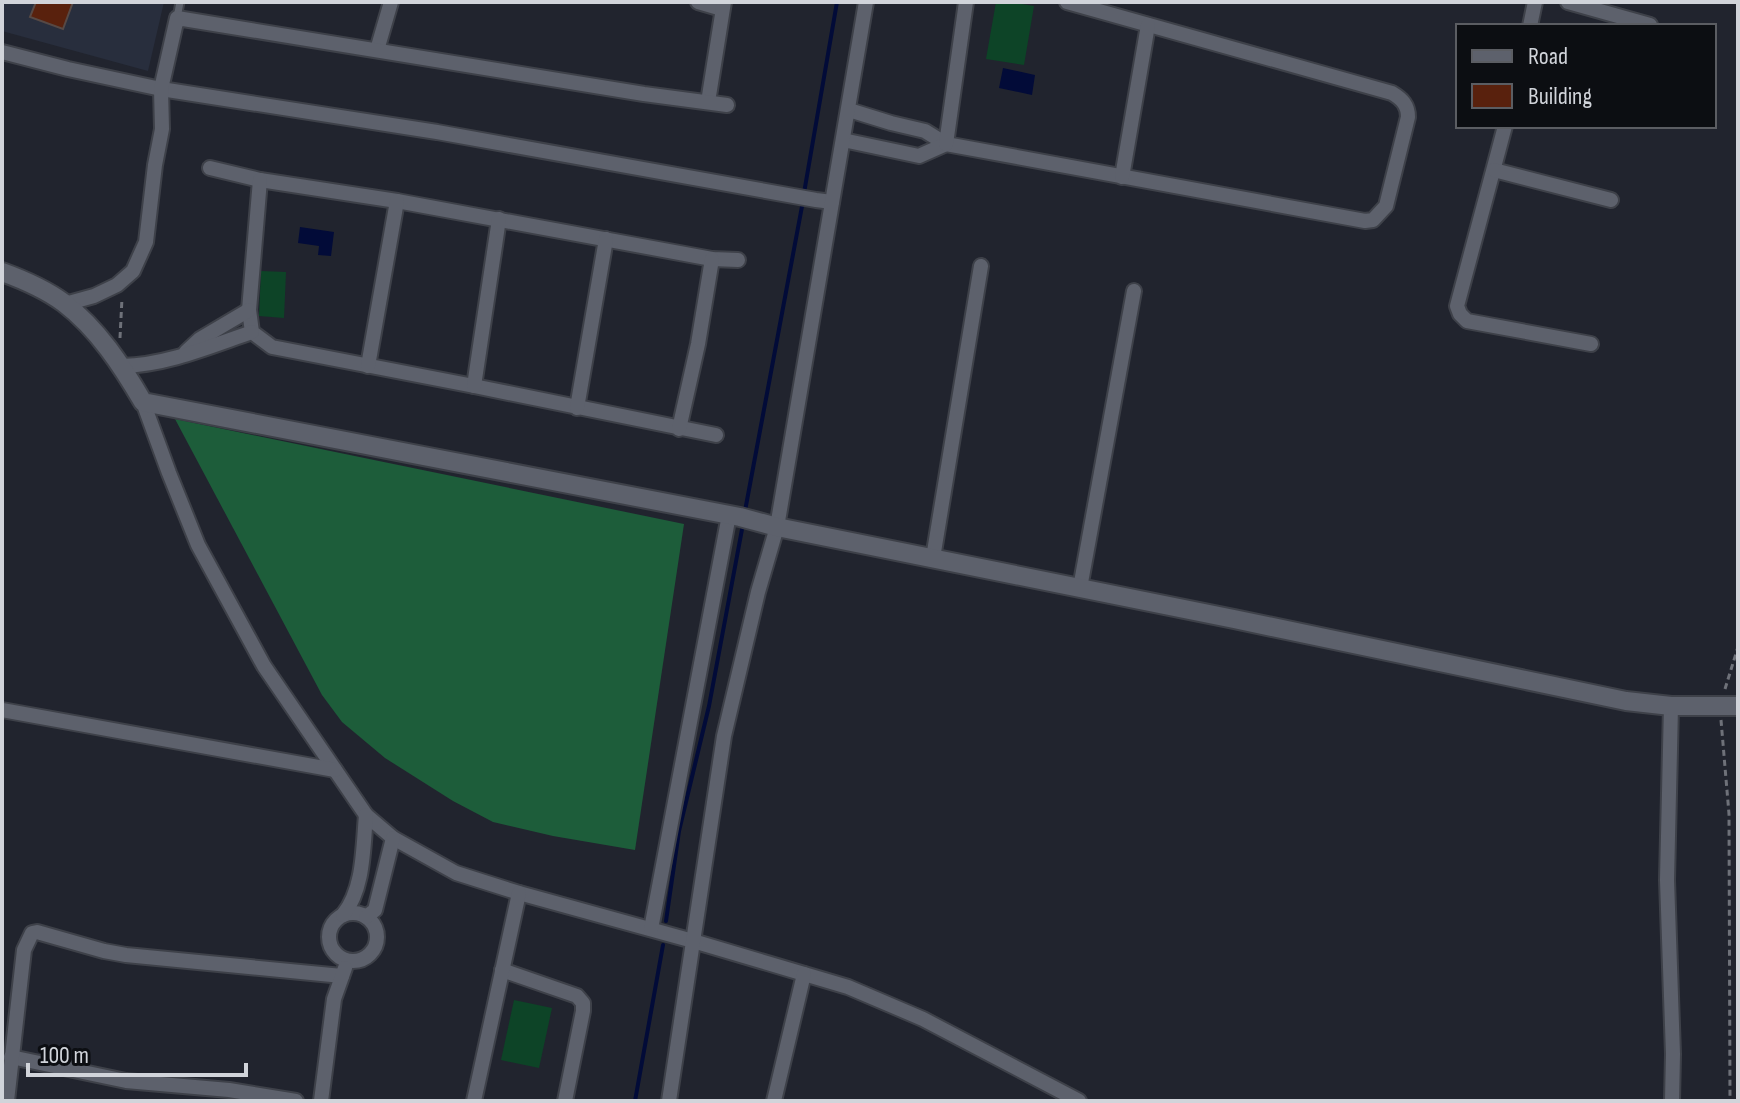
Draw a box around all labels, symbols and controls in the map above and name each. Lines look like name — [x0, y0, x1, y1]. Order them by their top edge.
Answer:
legend — [1456, 24, 1716, 128]
text: Road — [1528, 42, 1568, 71]
text: Building — [1528, 82, 1592, 111]
scale bar — [28, 1027, 246, 1077]
text: 100 m — [40, 1041, 89, 1070]

